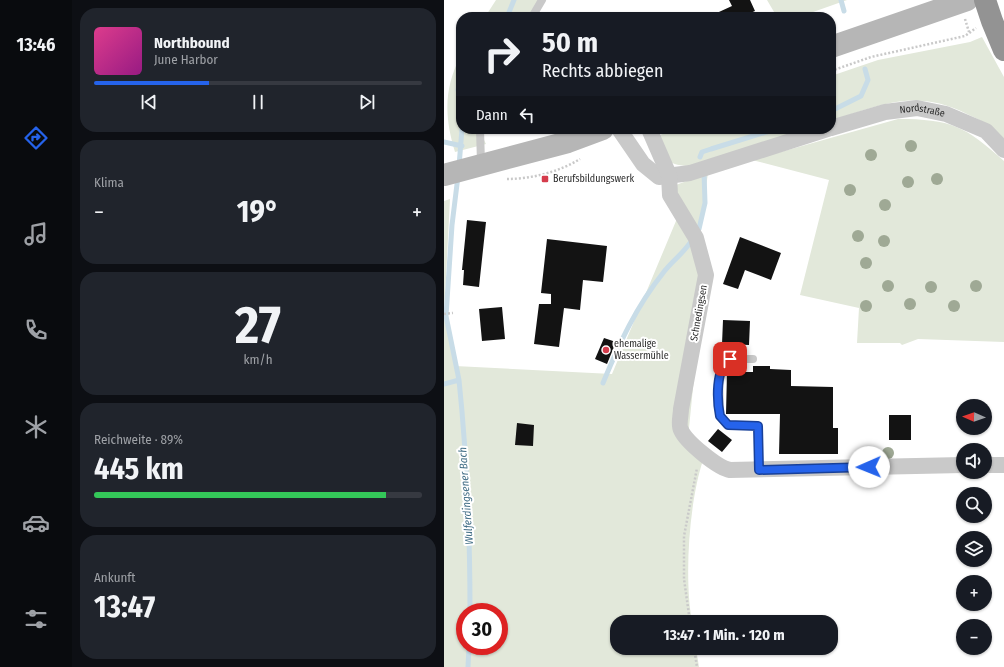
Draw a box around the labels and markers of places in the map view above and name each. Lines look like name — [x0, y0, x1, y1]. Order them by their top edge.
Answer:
place label: Berufsbildungswerk — [553, 173, 635, 185]
marker: Berufsbildungswerk — [540, 174, 550, 184]
place label: ehemalige Wassermühle — [614, 338, 669, 362]
pin — [713, 342, 747, 376]
marker: ehemalige Wassermühle — [601, 345, 611, 355]

